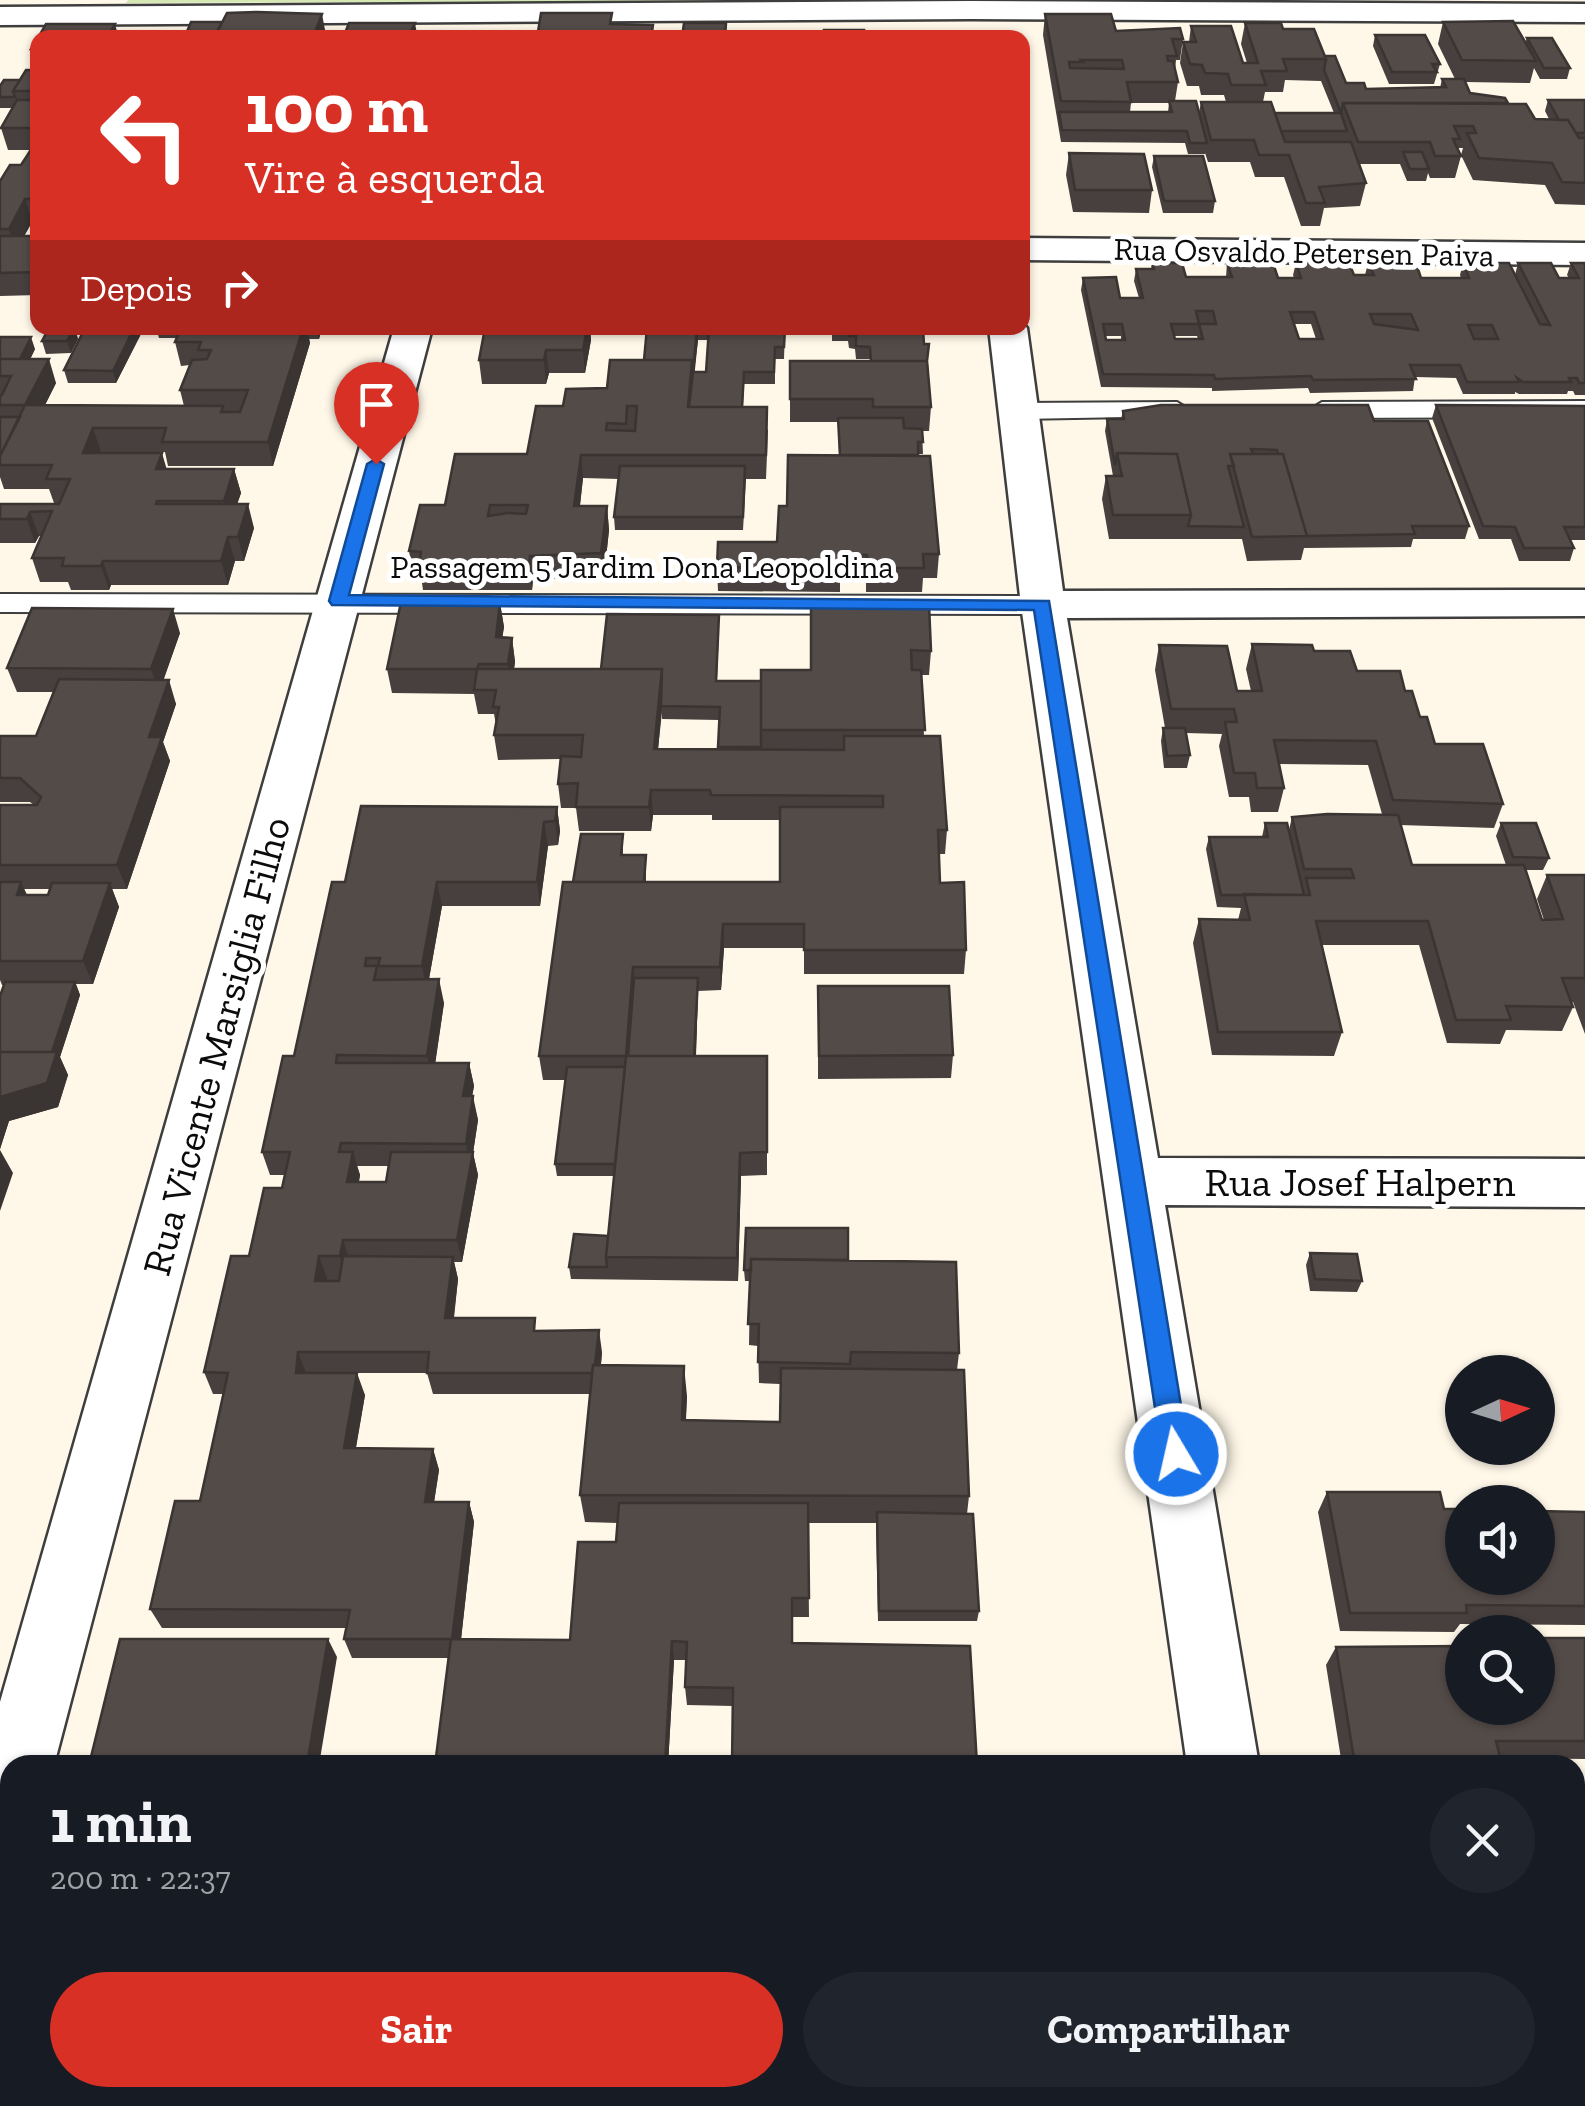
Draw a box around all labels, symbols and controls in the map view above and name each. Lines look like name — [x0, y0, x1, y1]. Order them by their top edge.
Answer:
text: 100 m — [245, 66, 428, 150]
icon: left — [80, 70, 210, 200]
text: Vire à esquerda — [245, 151, 545, 205]
street label: Rua Osvaldo Petersen Paiva — [1113, 230, 1495, 274]
icon: right — [212, 260, 267, 315]
text: Depois — [80, 265, 192, 311]
pin — [334, 362, 419, 465]
icon: arrive — [349, 377, 404, 432]
street label: Passagem 5 Jardim Dona Leopoldina — [390, 548, 894, 586]
street label: Rua Vicente Marsiglia Filho — [132, 812, 300, 1280]
street label: Rua Josef Halpern — [1205, 1158, 1516, 1206]
north arrow — [1445, 1355, 1555, 1465]
map controls — [1445, 1355, 1555, 1725]
position arrow — [1124, 1402, 1228, 1506]
button: sound — [1445, 1485, 1555, 1595]
button: search — [1445, 1615, 1555, 1725]
text: 1 min — [50, 1785, 192, 1857]
button: close — [1430, 1788, 1535, 1893]
text: 200 m · 22:37 — [50, 1859, 231, 1897]
button: Sair — [50, 1972, 783, 2087]
button: Compartilhar — [803, 1972, 1535, 2087]

